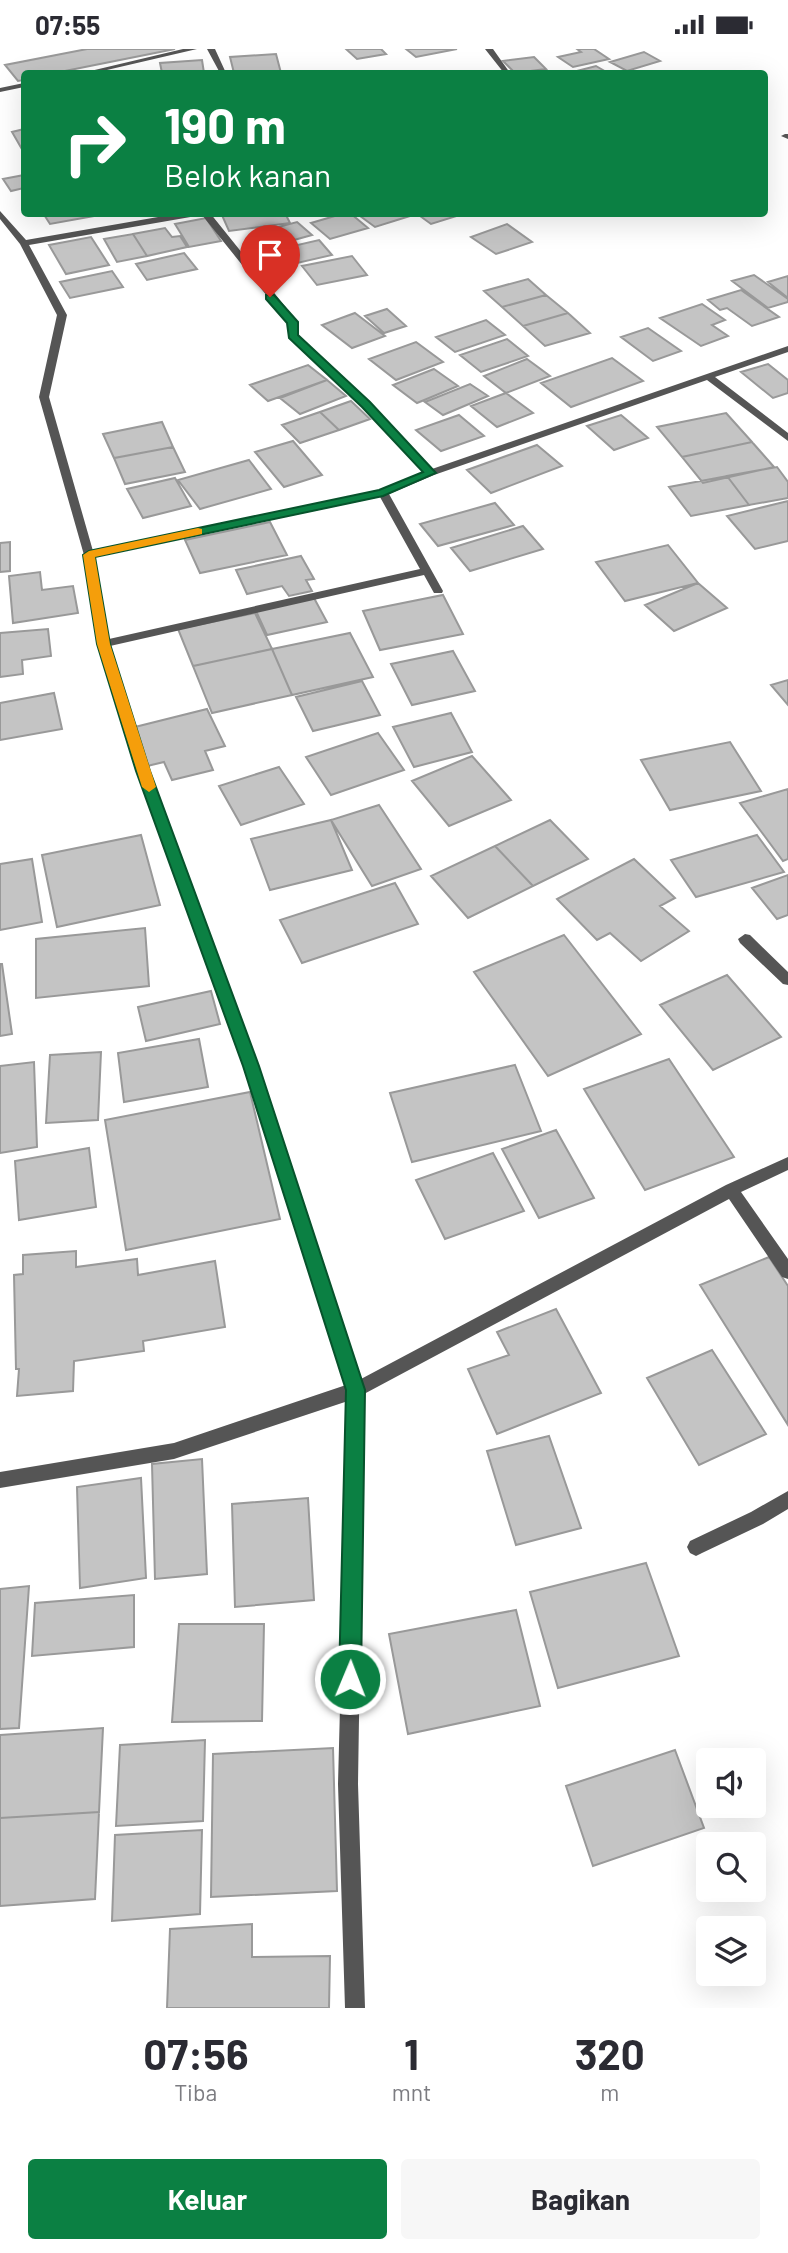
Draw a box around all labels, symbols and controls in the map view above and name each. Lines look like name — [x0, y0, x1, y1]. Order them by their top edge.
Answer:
text: 07:55 — [35, 9, 100, 40]
text: 190 m — [164, 95, 286, 154]
icon: right — [49, 98, 140, 189]
text: Belok kanan — [164, 155, 331, 193]
pin — [240, 225, 300, 297]
icon: arrive — [251, 236, 289, 274]
position arrow — [313, 1642, 387, 1716]
map controls — [696, 1748, 766, 1986]
button: sound — [696, 1748, 766, 1818]
button: search — [696, 1832, 766, 1902]
button: layers — [696, 1916, 766, 1986]
text: 07:56 — [143, 2028, 248, 2078]
text: 1 — [404, 2028, 419, 2078]
text: 320 — [575, 2028, 645, 2078]
text: Tiba — [174, 2078, 217, 2106]
text: mnt — [392, 2078, 431, 2106]
text: m — [600, 2078, 619, 2106]
button: Keluar — [28, 2159, 387, 2239]
button: Bagikan — [401, 2159, 760, 2239]

